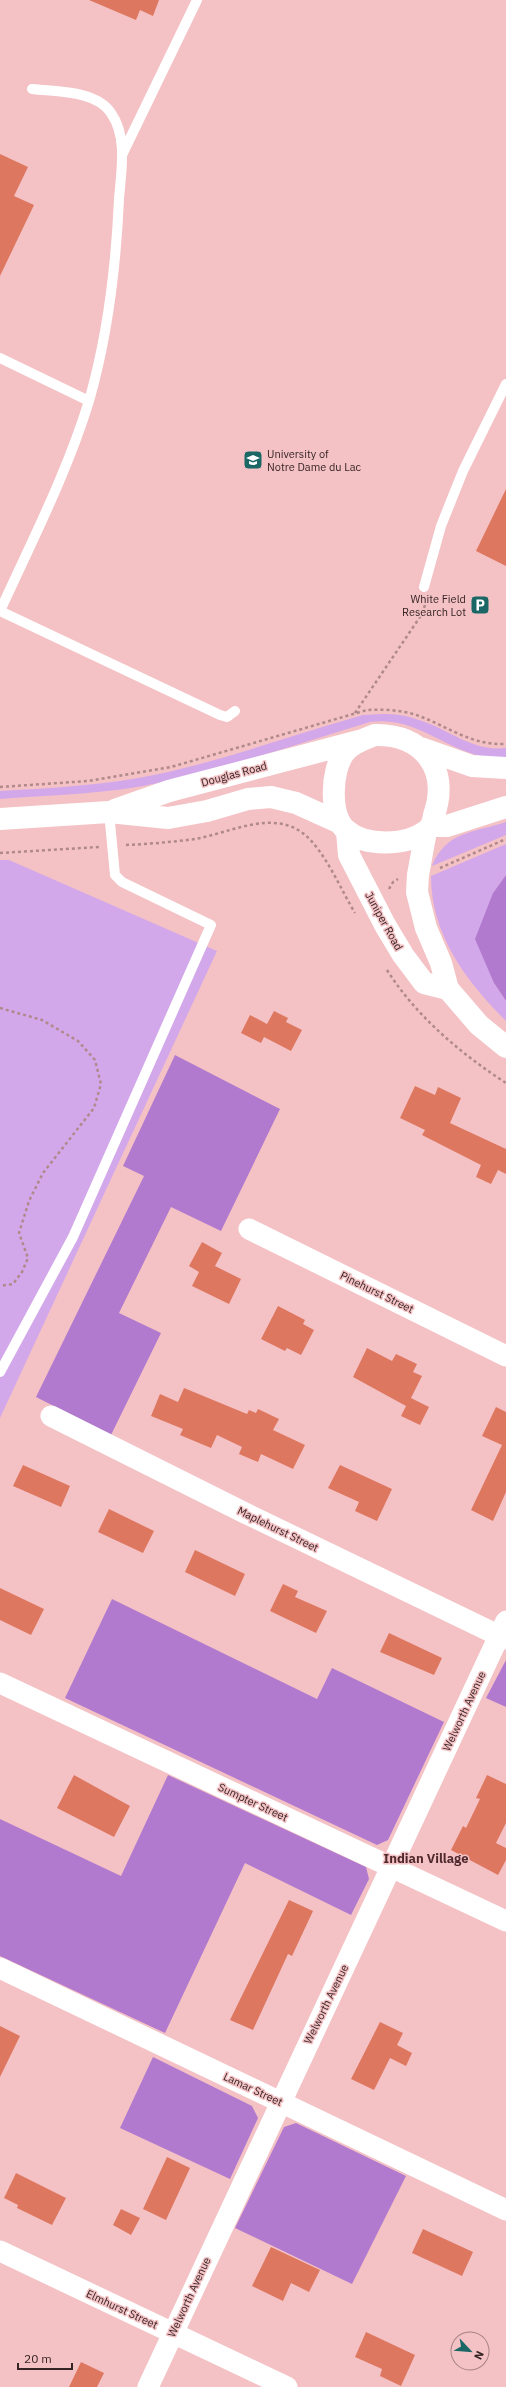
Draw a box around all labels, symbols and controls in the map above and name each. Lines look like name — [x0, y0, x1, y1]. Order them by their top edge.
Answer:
place label: University of Notre Dame du Lac — [267, 447, 362, 474]
school or university icon: University of Notre Dame du Lac — [242, 449, 264, 471]
place label: White Field Research Lot — [402, 592, 466, 619]
parking icon: White Field Research Lot — [469, 594, 491, 616]
street label: Douglas Road — [199, 758, 269, 790]
street label: Juniper Road — [362, 889, 406, 953]
street label: Pinehurst Street — [338, 1268, 416, 1316]
street label: Maplehurst Street — [235, 1503, 321, 1555]
street label: Welworth Avenue — [439, 1669, 489, 1753]
street label: Sumpter Street — [216, 1780, 290, 1824]
district label: Indian Village — [384, 1850, 468, 1867]
street label: Welworth Avenue — [301, 1962, 351, 2046]
street label: Lamar Street — [221, 2069, 285, 2109]
street label: Welworth Avenue — [164, 2255, 214, 2339]
street label: Elmhurst Street — [84, 2286, 160, 2332]
north arrow — [450, 2331, 490, 2371]
scale bar — [18, 2345, 72, 2371]
text: N — [471, 2349, 487, 2362]
text: 20 m — [24, 2351, 52, 2366]

